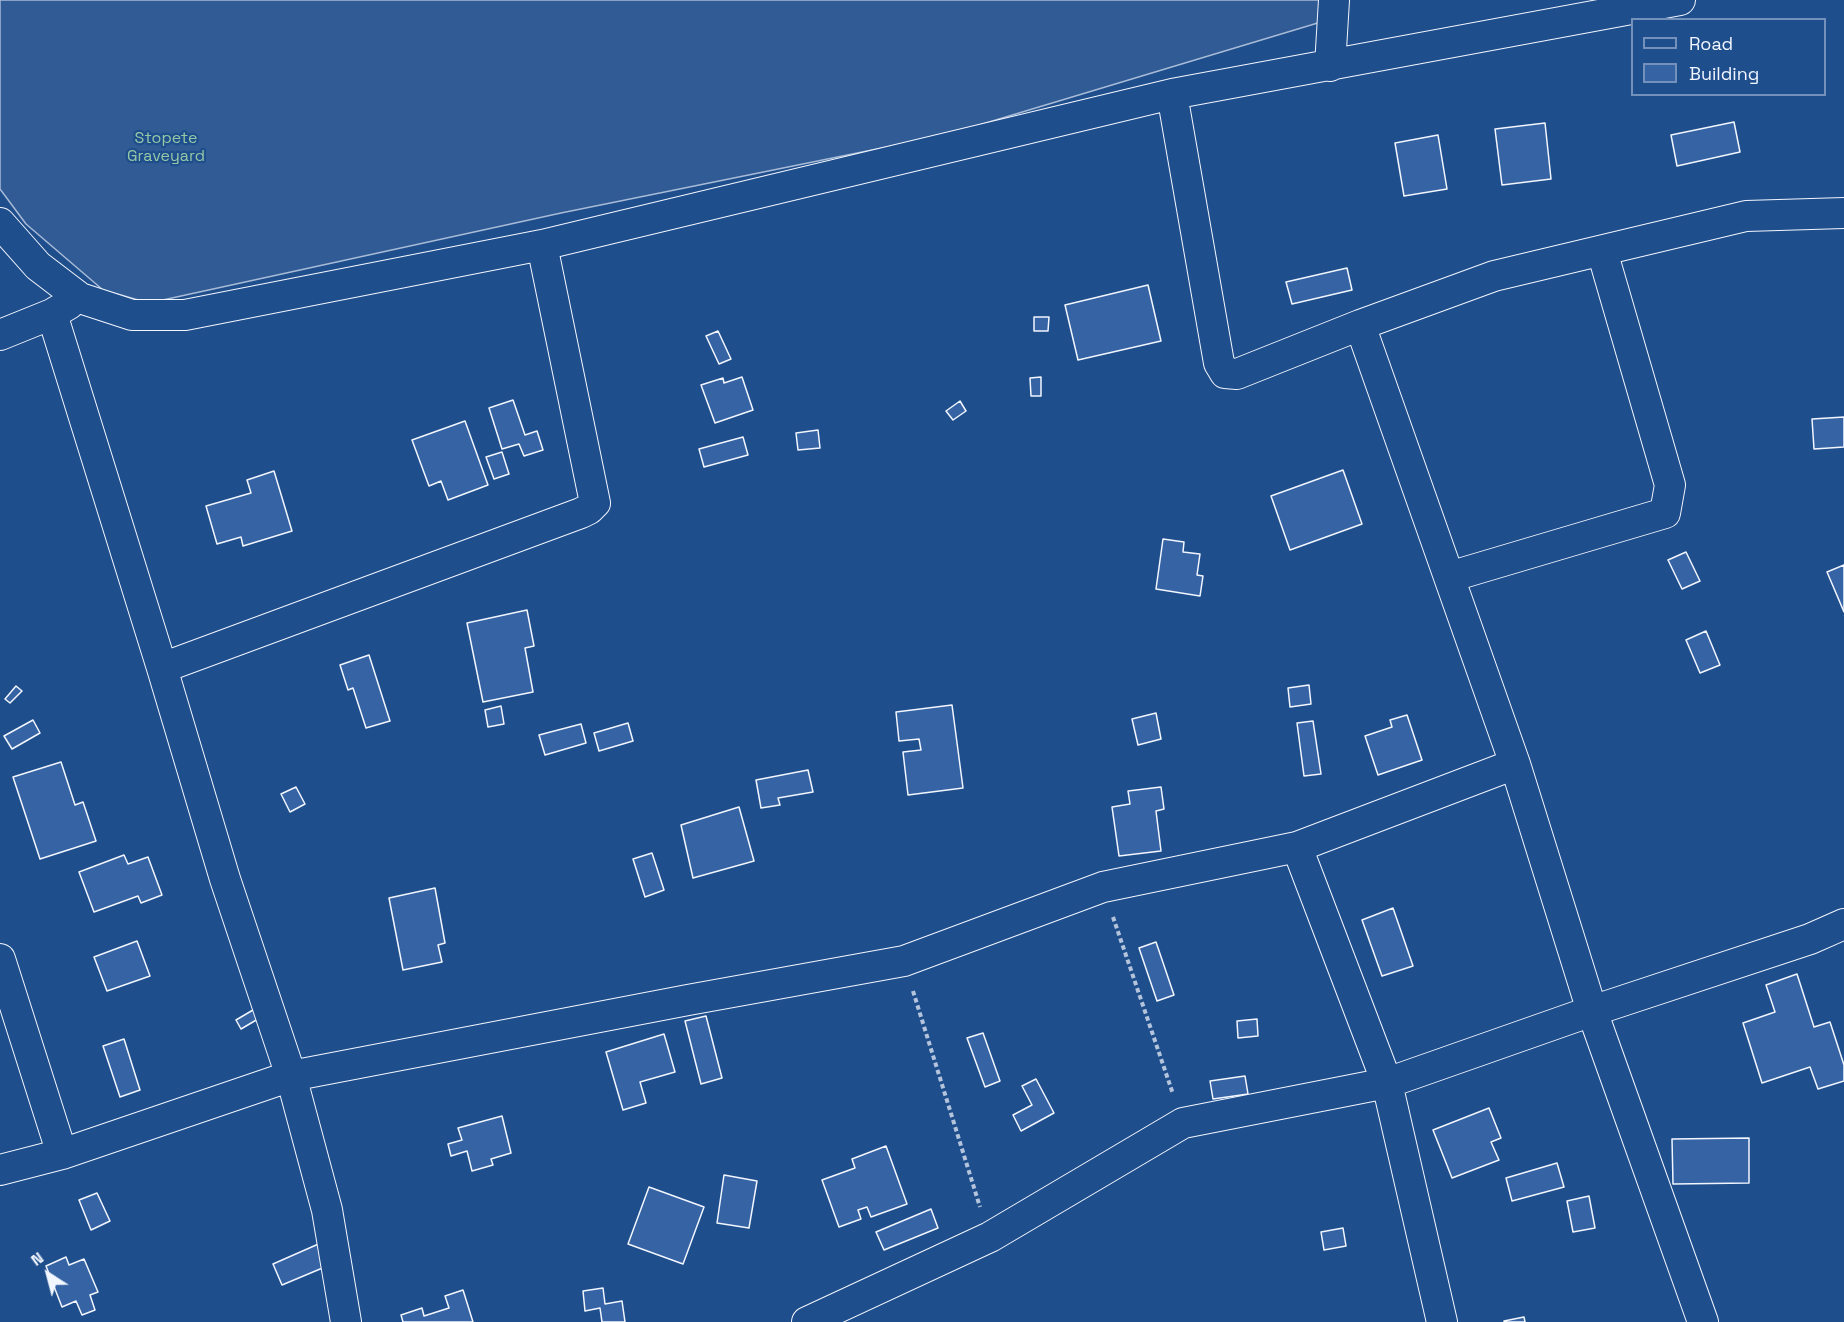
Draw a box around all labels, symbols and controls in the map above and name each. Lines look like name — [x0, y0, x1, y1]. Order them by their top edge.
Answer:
legend — [1631, 18, 1826, 96]
text: Road — [1689, 32, 1733, 55]
text: Building — [1689, 62, 1759, 85]
park label: Stopete Graveyard — [127, 129, 205, 167]
north arrow — [18, 1244, 78, 1304]
text: N — [27, 1247, 48, 1271]

